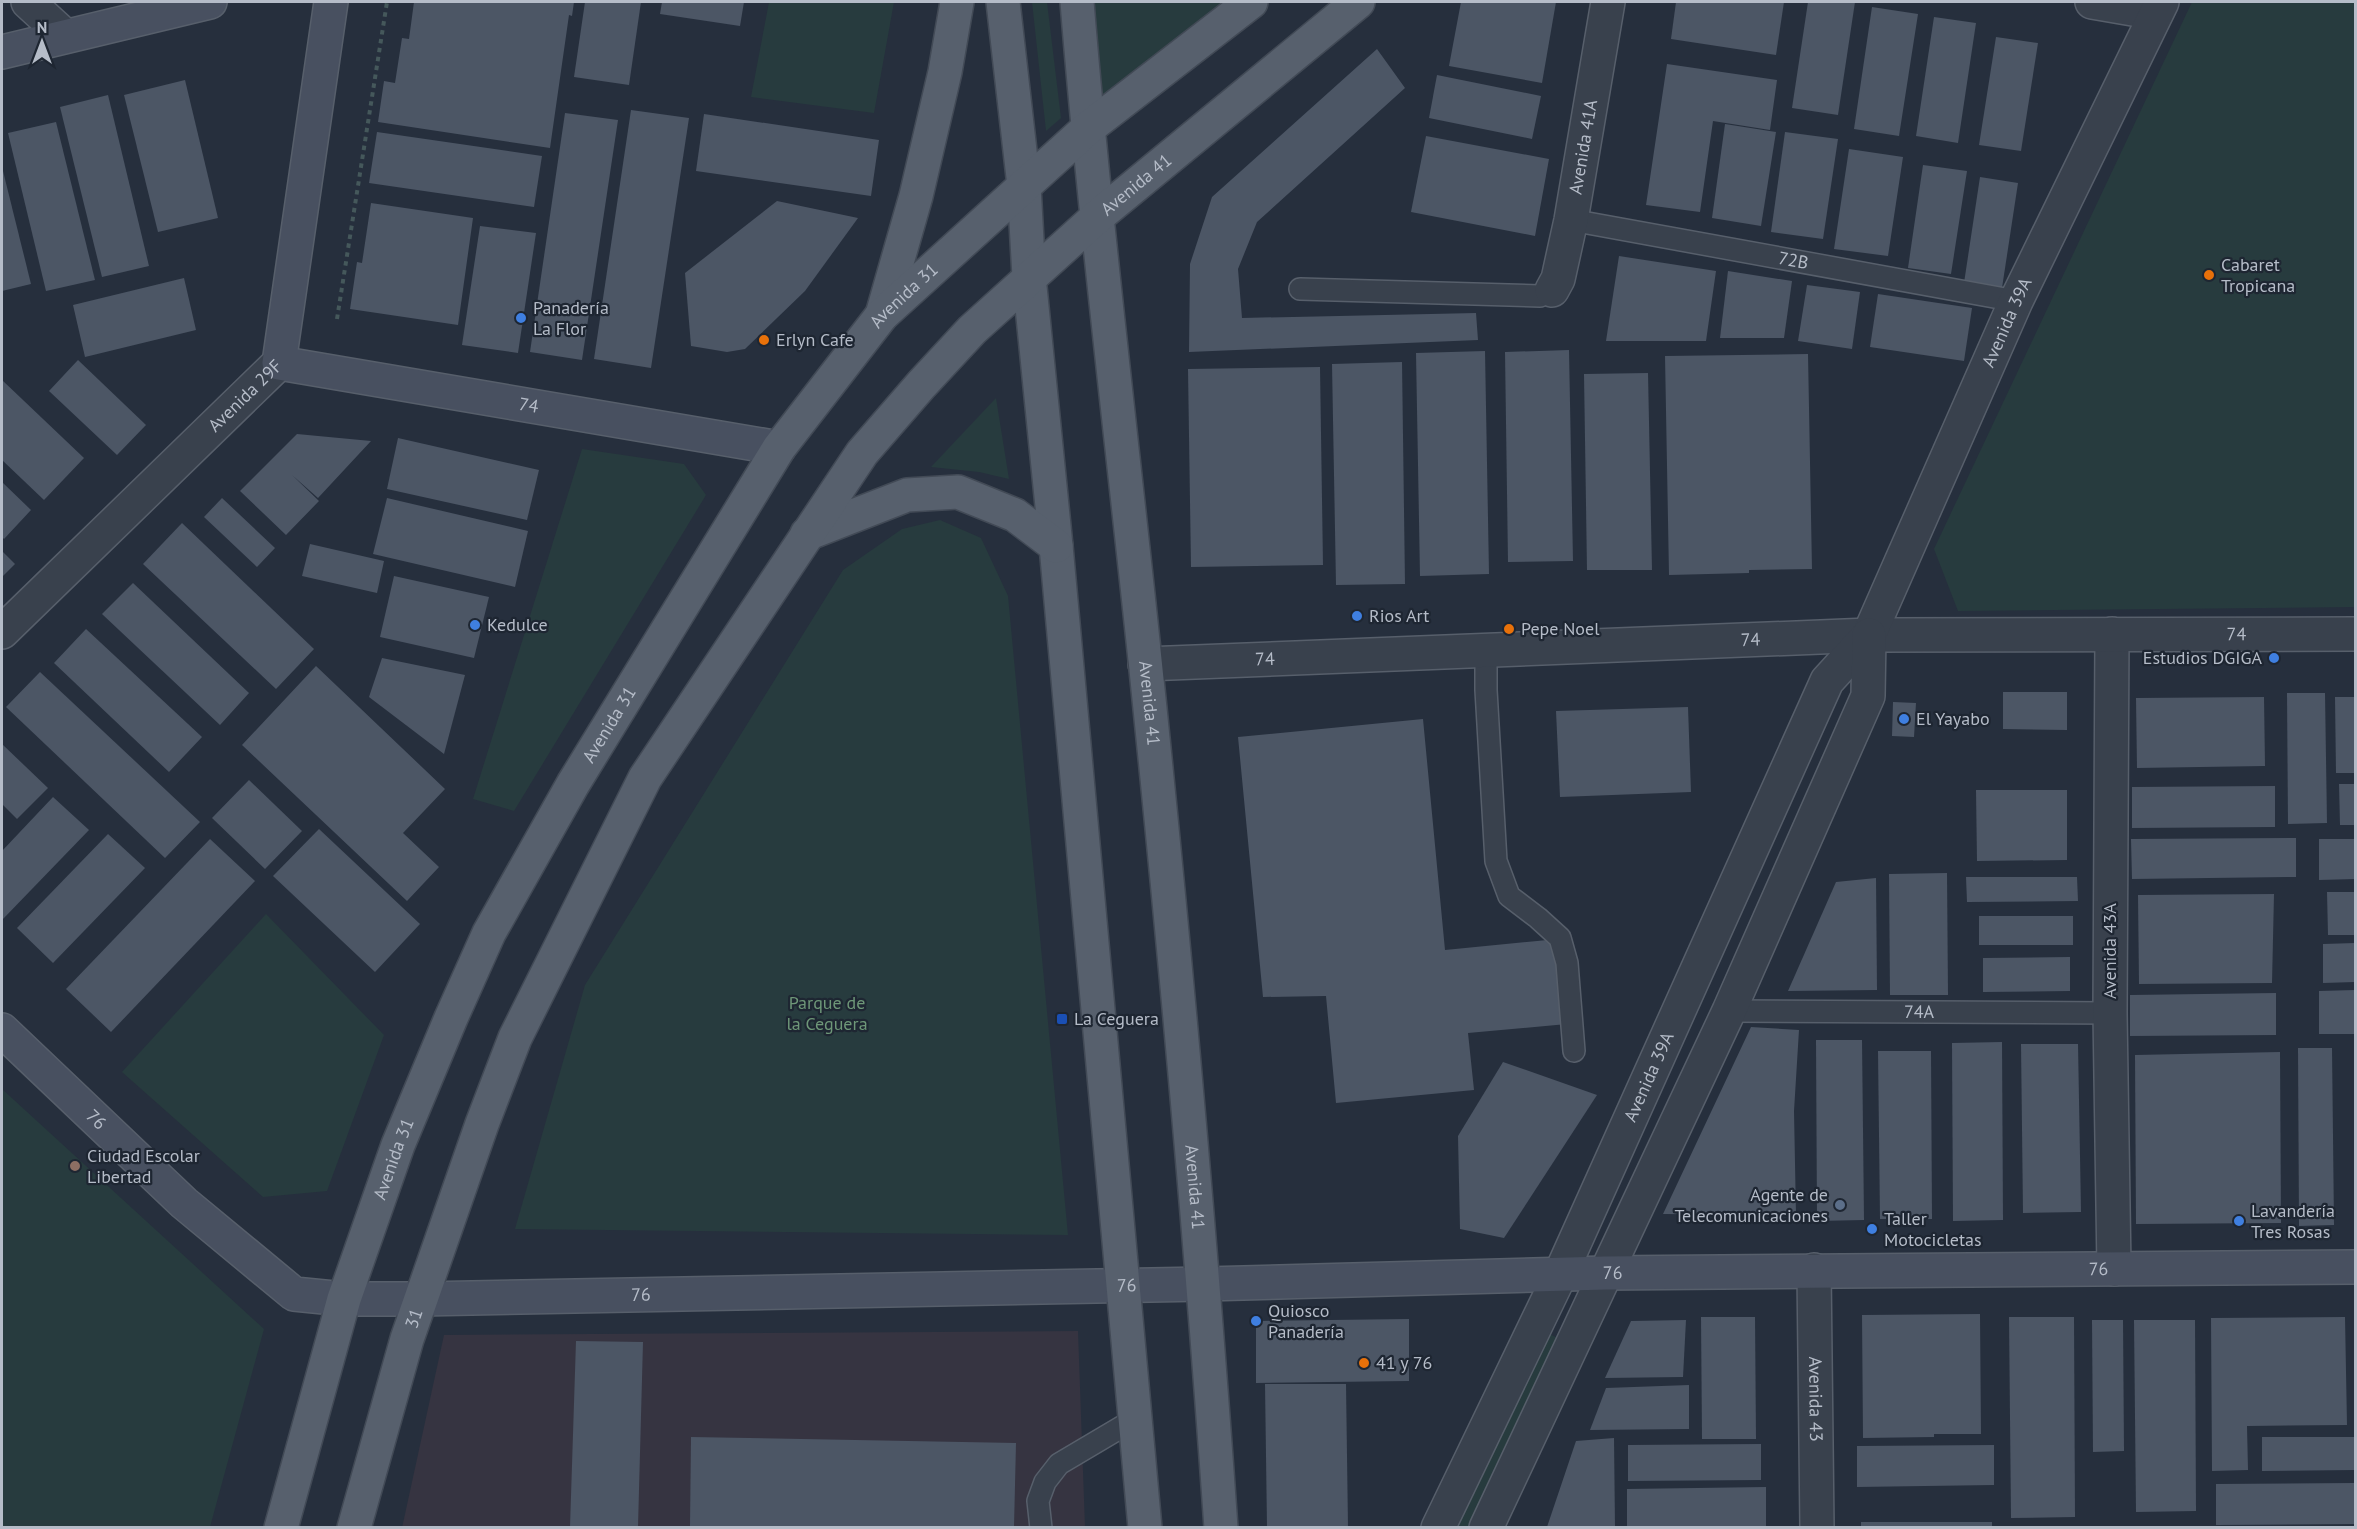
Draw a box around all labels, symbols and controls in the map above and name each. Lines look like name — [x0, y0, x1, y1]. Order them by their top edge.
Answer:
north arrow — [12, 12, 72, 72]
text: N — [37, 17, 47, 37]
street label: Avenida 41A — [1564, 97, 1602, 196]
street label: Avenida 41 — [1096, 148, 1176, 220]
street label: 72B — [1777, 246, 1810, 274]
place label: Cabaret Tropicana — [2221, 253, 2295, 297]
street label: Avenida 31 — [864, 258, 943, 332]
marker: Cabaret Tropicana — [2202, 268, 2216, 282]
street label: Avenida 39A — [1976, 273, 2037, 371]
place label: Panadería La Flor — [533, 296, 609, 340]
marker: Panadería La Flor — [514, 311, 528, 325]
place label: Erlyn Cafe — [776, 328, 854, 351]
marker: Erlyn Cafe — [757, 333, 771, 347]
street label: Avenida 29F — [203, 354, 287, 437]
street label: 74 — [517, 392, 541, 418]
place label: Rios Art — [1369, 604, 1429, 627]
marker: Rios Art — [1350, 609, 1364, 623]
place label: Kedulce — [487, 613, 548, 636]
place label: Pepe Noel — [1521, 617, 1600, 640]
marker: Kedulce — [468, 618, 482, 632]
marker: Pepe Noel — [1502, 622, 1516, 636]
street label: 74 — [2227, 622, 2246, 645]
street label: 74 — [1740, 627, 1761, 651]
place label: Estudios DGIGA — [2143, 646, 2262, 669]
street label: 74 — [1255, 647, 1275, 671]
marker: Estudios DGIGA — [2267, 651, 2281, 665]
street label: Avenida 41 — [1134, 660, 1166, 747]
street label: Avenida 31 — [577, 682, 641, 767]
place label: El Yayabo — [1916, 707, 1990, 730]
marker: El Yayabo — [1897, 712, 1911, 726]
street label: Avenida 43A — [2098, 903, 2121, 999]
park label: Parque de la Ceguera — [786, 991, 868, 1035]
street label: 74A — [1904, 1000, 1935, 1023]
place label: La Ceguera — [1074, 1007, 1159, 1030]
marker: La Ceguera — [1055, 1012, 1069, 1026]
street label: Avenida 39A — [1618, 1028, 1679, 1125]
street label: 76 — [82, 1104, 112, 1134]
street label: Avenida 31 — [368, 1115, 419, 1203]
place label: Ciudad Escolar Libertad — [87, 1144, 200, 1188]
street label: Avenida 41 — [1180, 1144, 1210, 1231]
marker: Ciudad Escolar Libertad — [68, 1159, 82, 1173]
place label: Agente de Telecomunicaciones — [1674, 1183, 1828, 1227]
marker: Agente de Telecomunicaciones — [1833, 1198, 1847, 1212]
place label: Lavandería Tres Rosas — [2251, 1199, 2335, 1243]
place label: Taller Motocicletas — [1884, 1207, 1982, 1251]
marker: Lavandería Tres Rosas — [2232, 1214, 2246, 1228]
marker: Taller Motocicletas — [1865, 1222, 1879, 1236]
street label: 76 — [2089, 1257, 2108, 1280]
street label: 76 — [1603, 1261, 1622, 1284]
street label: 76 — [1117, 1273, 1137, 1297]
street label: 76 — [631, 1283, 651, 1306]
place label: Quiosco Panadería — [1268, 1299, 1344, 1343]
street label: 31 — [400, 1305, 428, 1331]
marker: Quiosco Panadería — [1249, 1314, 1263, 1328]
place label: 41 y 76 — [1376, 1351, 1432, 1374]
marker: 41 y 76 — [1357, 1356, 1371, 1370]
street label: Avenida 43 — [1804, 1356, 1828, 1442]

